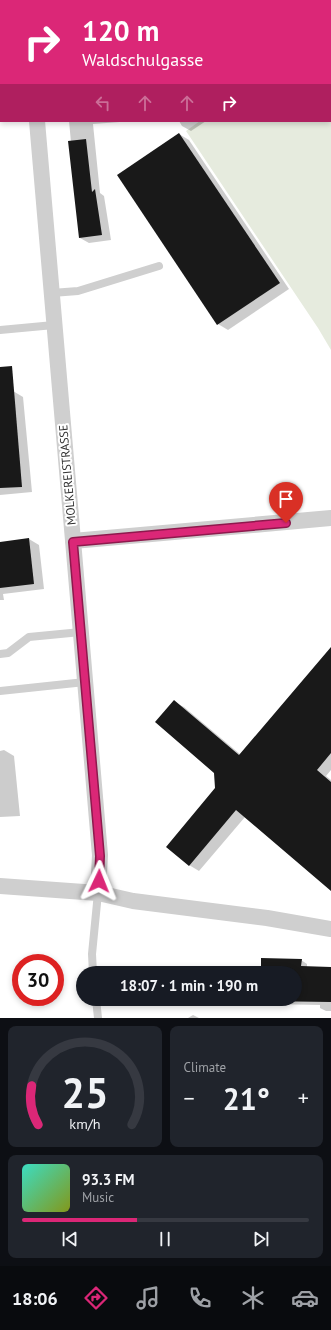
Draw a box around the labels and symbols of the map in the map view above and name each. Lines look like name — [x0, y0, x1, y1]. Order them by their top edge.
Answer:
street label: MOLKEREISTRASSE — [55, 424, 79, 526]
pin — [269, 482, 303, 523]
position arrow — [78, 860, 120, 902]
speed limit sign: 30 — [12, 954, 64, 1006]

